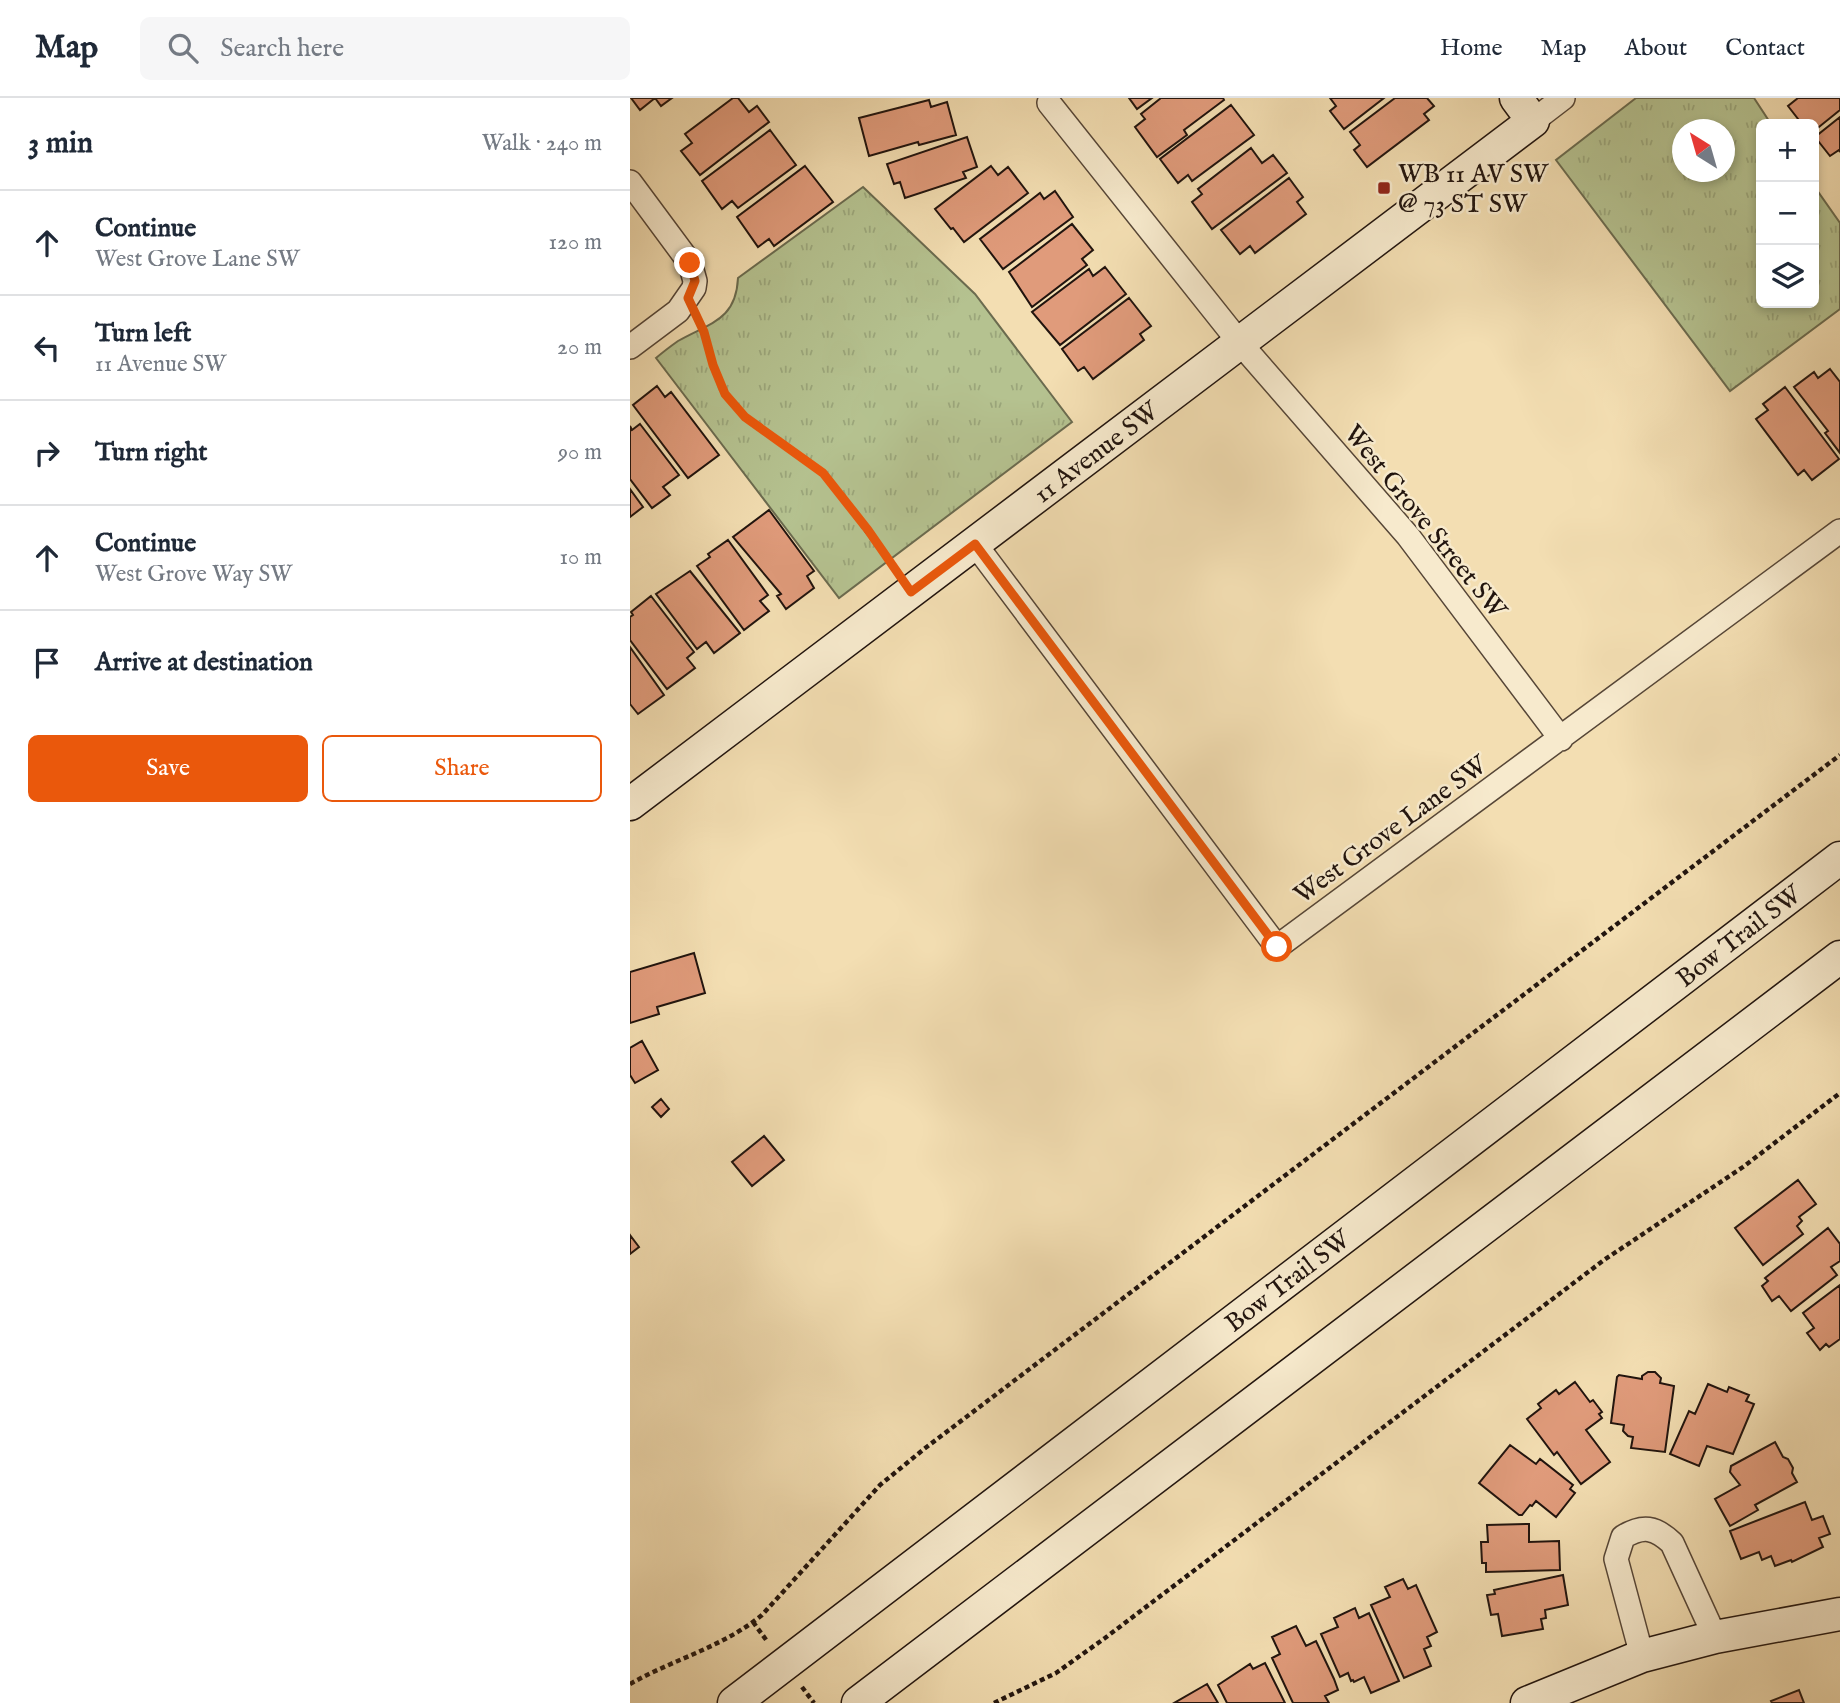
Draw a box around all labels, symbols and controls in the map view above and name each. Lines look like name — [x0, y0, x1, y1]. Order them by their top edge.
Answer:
search box — [140, 17, 630, 80]
text: Map — [35, 27, 98, 69]
icon: search — [164, 29, 202, 67]
text: Search here — [220, 32, 344, 65]
text: Home — [1440, 33, 1503, 64]
text: Map — [1541, 33, 1587, 64]
text: About — [1625, 33, 1687, 64]
text: Contact — [1725, 33, 1805, 64]
north arrow — [1672, 119, 1735, 182]
map controls — [1756, 119, 1819, 308]
button: + — [1756, 119, 1819, 182]
text: 3 min — [28, 125, 93, 163]
text: Walk · 240 m — [482, 129, 602, 158]
place label: WB 11 AV SW @ 73 ST SW — [1398, 158, 1549, 221]
marker: WB 11 AV SW @ 73 ST SW — [1376, 180, 1392, 196]
button: − — [1756, 182, 1819, 245]
text: Continue — [95, 212, 196, 245]
icon: ahead — [28, 224, 66, 262]
text: 120 m — [549, 228, 602, 257]
text: West Grove Lane SW — [95, 245, 300, 274]
button: layers — [1756, 245, 1819, 308]
route end — [674, 247, 705, 278]
text: Turn left — [95, 317, 192, 350]
icon: left — [28, 329, 66, 367]
text: 20 m — [557, 333, 602, 362]
text: 11 Avenue SW — [95, 350, 226, 379]
street label: 11 Avenue SW — [1028, 394, 1167, 511]
street label: West Grove Street SW — [1336, 418, 1514, 627]
icon: right — [28, 434, 66, 472]
text: Turn right — [95, 436, 208, 469]
text: 90 m — [558, 438, 602, 467]
text: Continue — [95, 527, 196, 560]
icon: ahead — [28, 539, 66, 577]
text: 10 m — [559, 543, 602, 572]
text: West Grove Way SW — [95, 560, 292, 589]
icon: arrive — [28, 644, 66, 682]
text: Arrive at destination — [95, 646, 313, 679]
button: Save — [28, 735, 308, 802]
button: Share — [322, 735, 602, 802]
street label: West Grove Lane SW — [1288, 748, 1495, 912]
street label: Bow Trail SW — [1670, 878, 1810, 995]
route start — [1261, 931, 1292, 962]
street label: Bow Trail SW — [1219, 1222, 1358, 1340]

